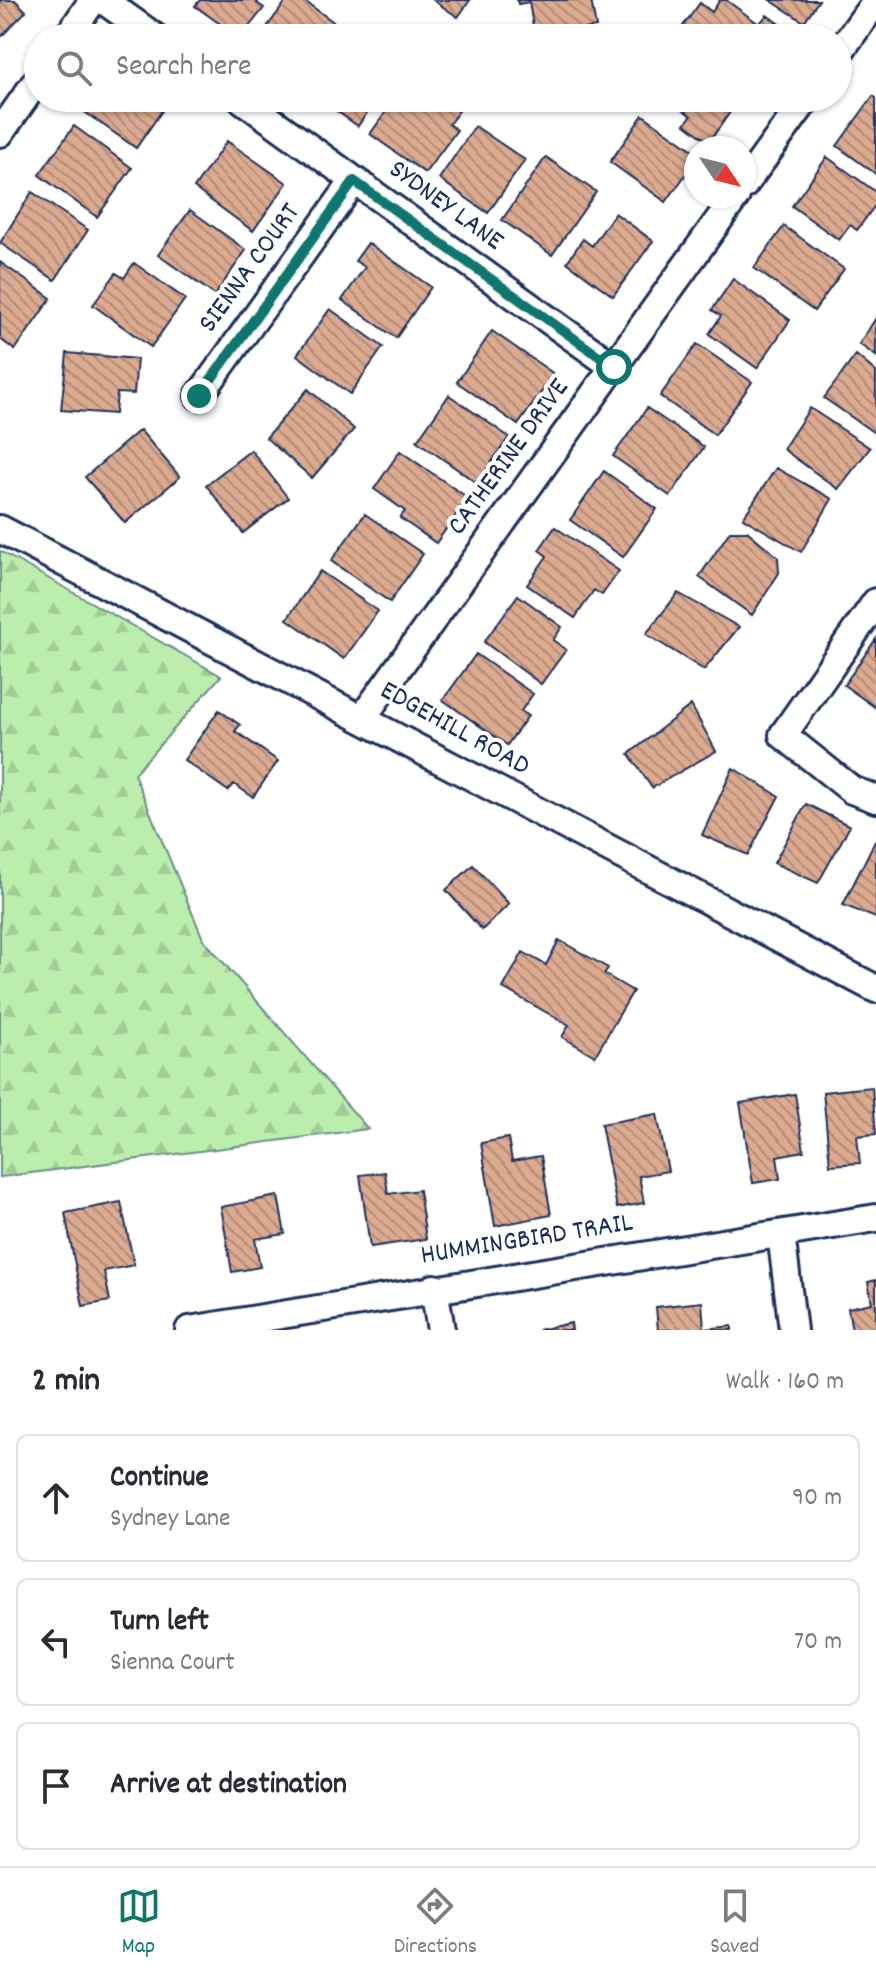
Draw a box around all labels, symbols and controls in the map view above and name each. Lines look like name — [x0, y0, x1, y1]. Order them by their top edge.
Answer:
search box — [24, 24, 852, 112]
icon: search — [52, 46, 96, 90]
text: Search here — [116, 47, 252, 90]
north arrow — [684, 136, 756, 208]
street label: SYDNEY LANE — [379, 152, 511, 263]
street label: SIENNA COURT — [190, 196, 312, 342]
route start — [596, 349, 632, 385]
street label: CATHERINE DRIVE — [439, 371, 581, 545]
route end — [181, 378, 217, 414]
street label: EDGEHILL ROAD — [372, 672, 536, 788]
street label: HUMMINGBIRD TRAIL — [418, 1205, 636, 1277]
text: 2 min — [32, 1358, 100, 1407]
text: Walk · 160 m — [726, 1364, 844, 1401]
text: Continue — [110, 1458, 209, 1501]
icon: ahead — [34, 1476, 78, 1520]
text: 90 m — [792, 1480, 842, 1517]
text: Sydney Lane — [110, 1501, 230, 1538]
text: Turn left — [110, 1602, 209, 1645]
icon: left — [34, 1620, 78, 1664]
text: 70 m — [794, 1624, 842, 1661]
text: Sienna Court — [110, 1645, 235, 1682]
icon: arrive — [34, 1764, 78, 1808]
text: Arrive at destination — [110, 1765, 347, 1808]
tab: Map — [117, 1884, 161, 1963]
tab: Directions — [394, 1884, 477, 1963]
tab: Saved — [710, 1884, 759, 1963]

